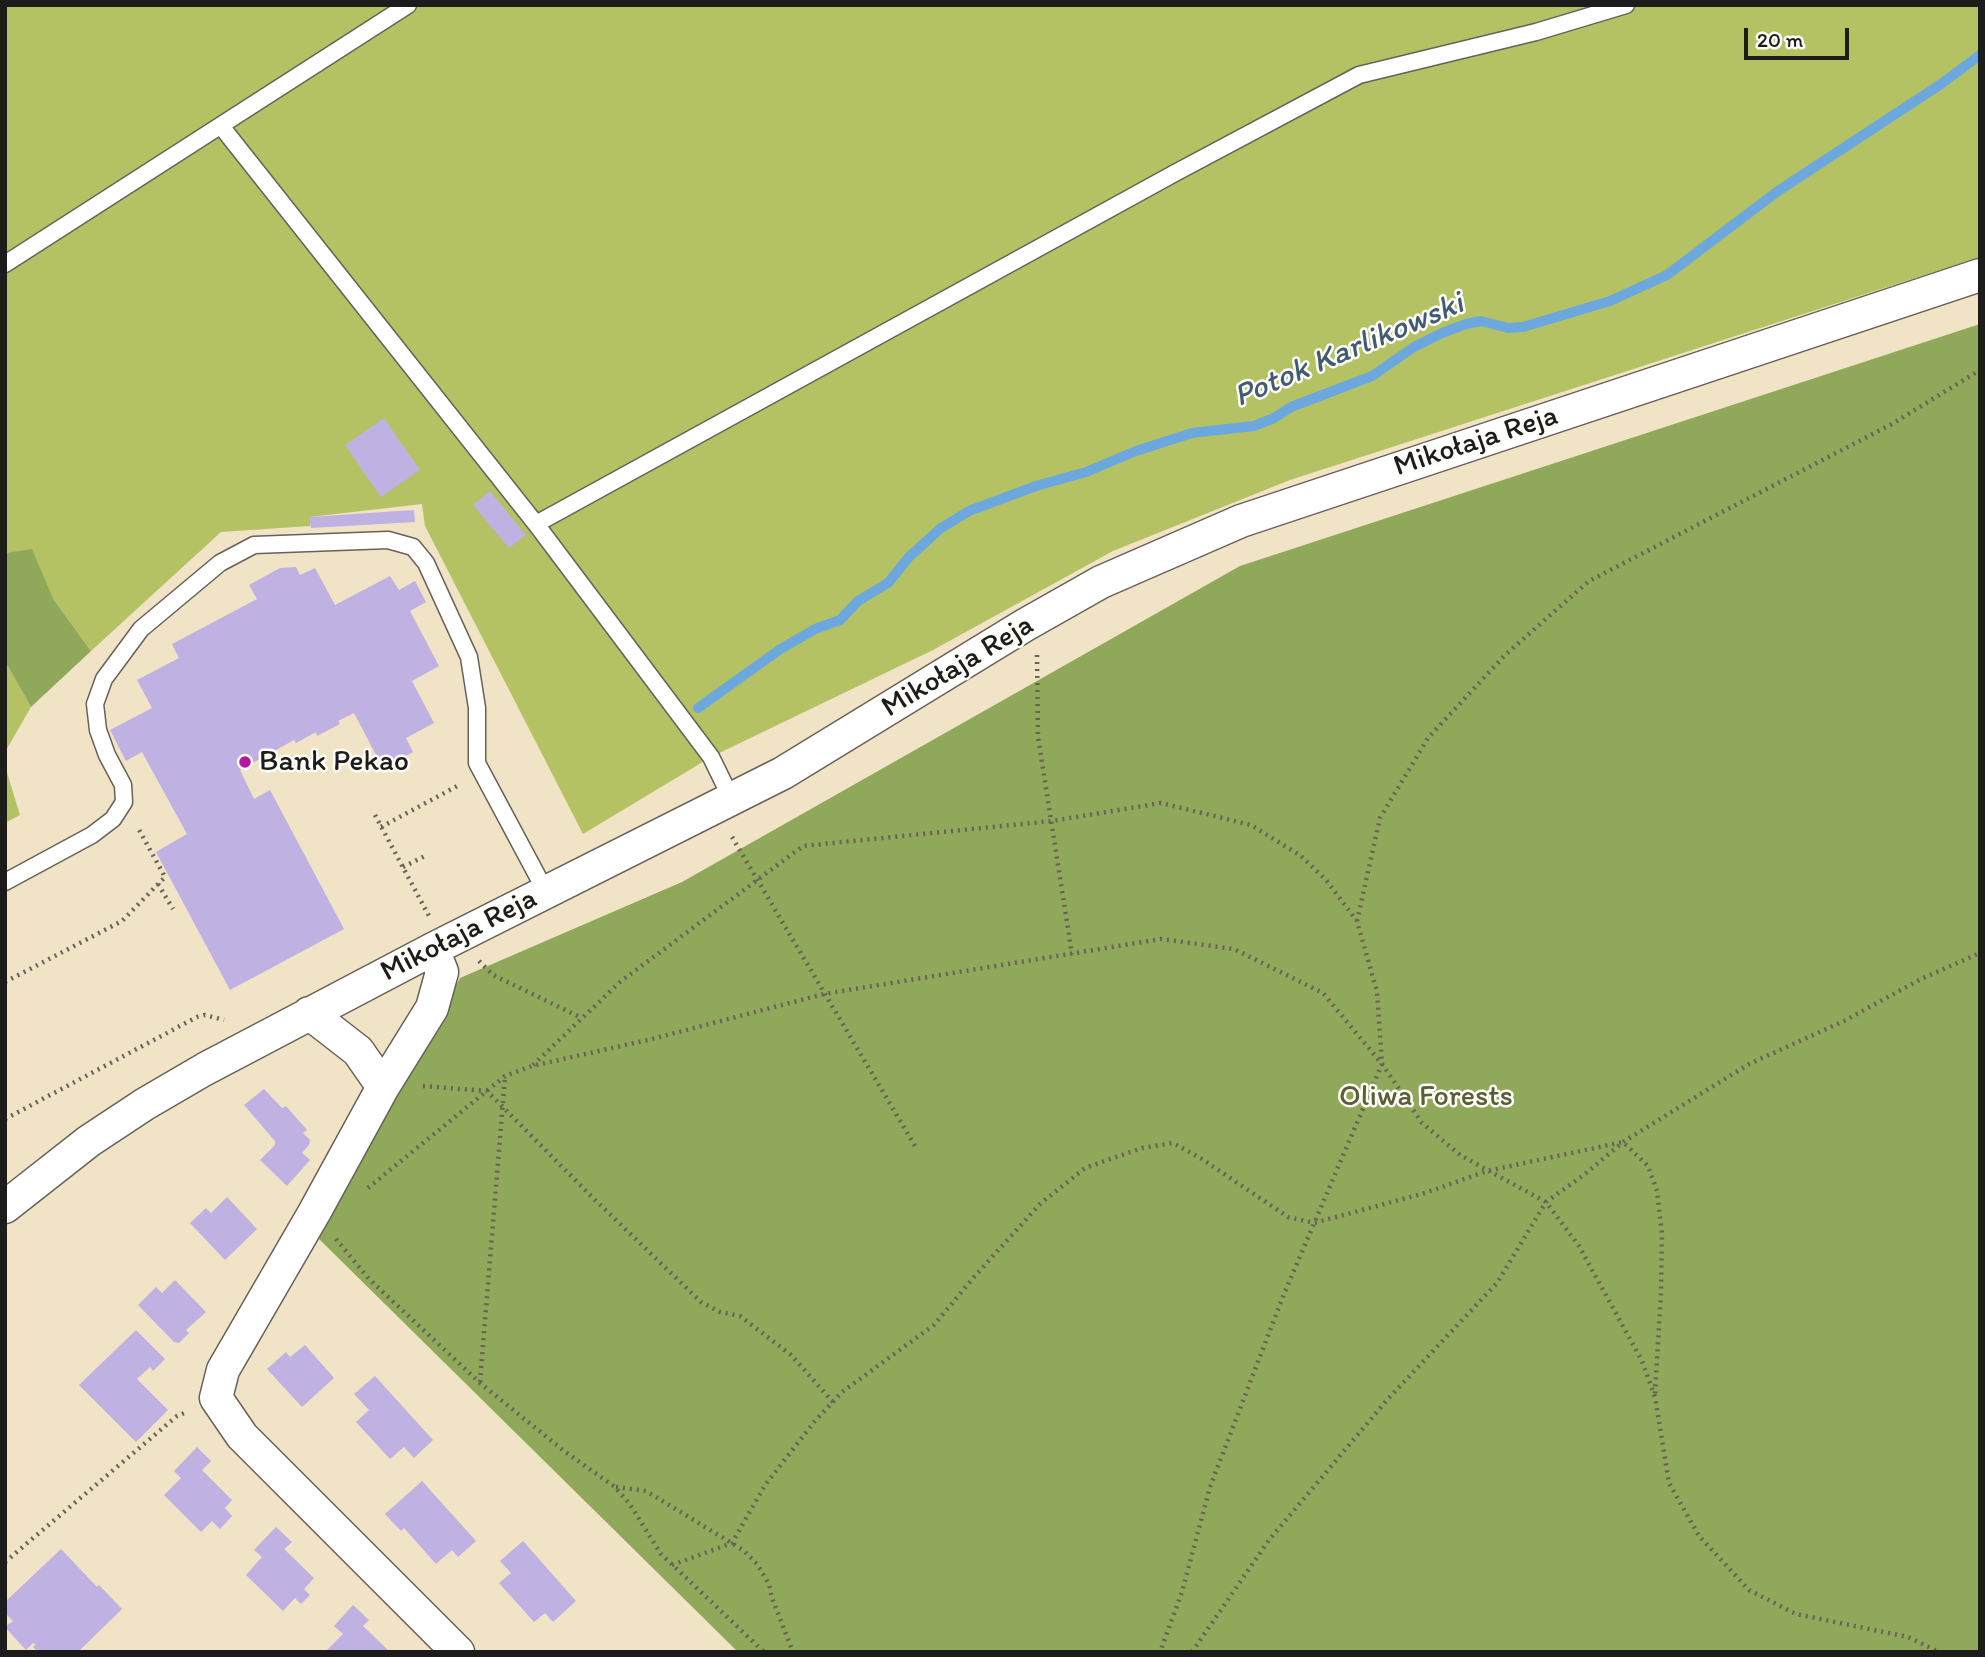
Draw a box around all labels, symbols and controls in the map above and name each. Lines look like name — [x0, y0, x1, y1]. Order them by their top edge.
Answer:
scale bar — [1747, 14, 1852, 58]
text: 20 m — [1757, 27, 1803, 52]
water label: Potok Karlikowski — [1228, 285, 1470, 417]
street label: Mikołaja Reja — [1389, 399, 1563, 485]
street label: Mikołaja Reja — [876, 608, 1040, 726]
place label: Bank Pekao — [259, 744, 409, 780]
marker: Bank Pekao — [237, 754, 253, 770]
street label: Mikołaja Reja — [375, 881, 543, 991]
park label: Oliwa Forests — [1339, 1079, 1513, 1115]

